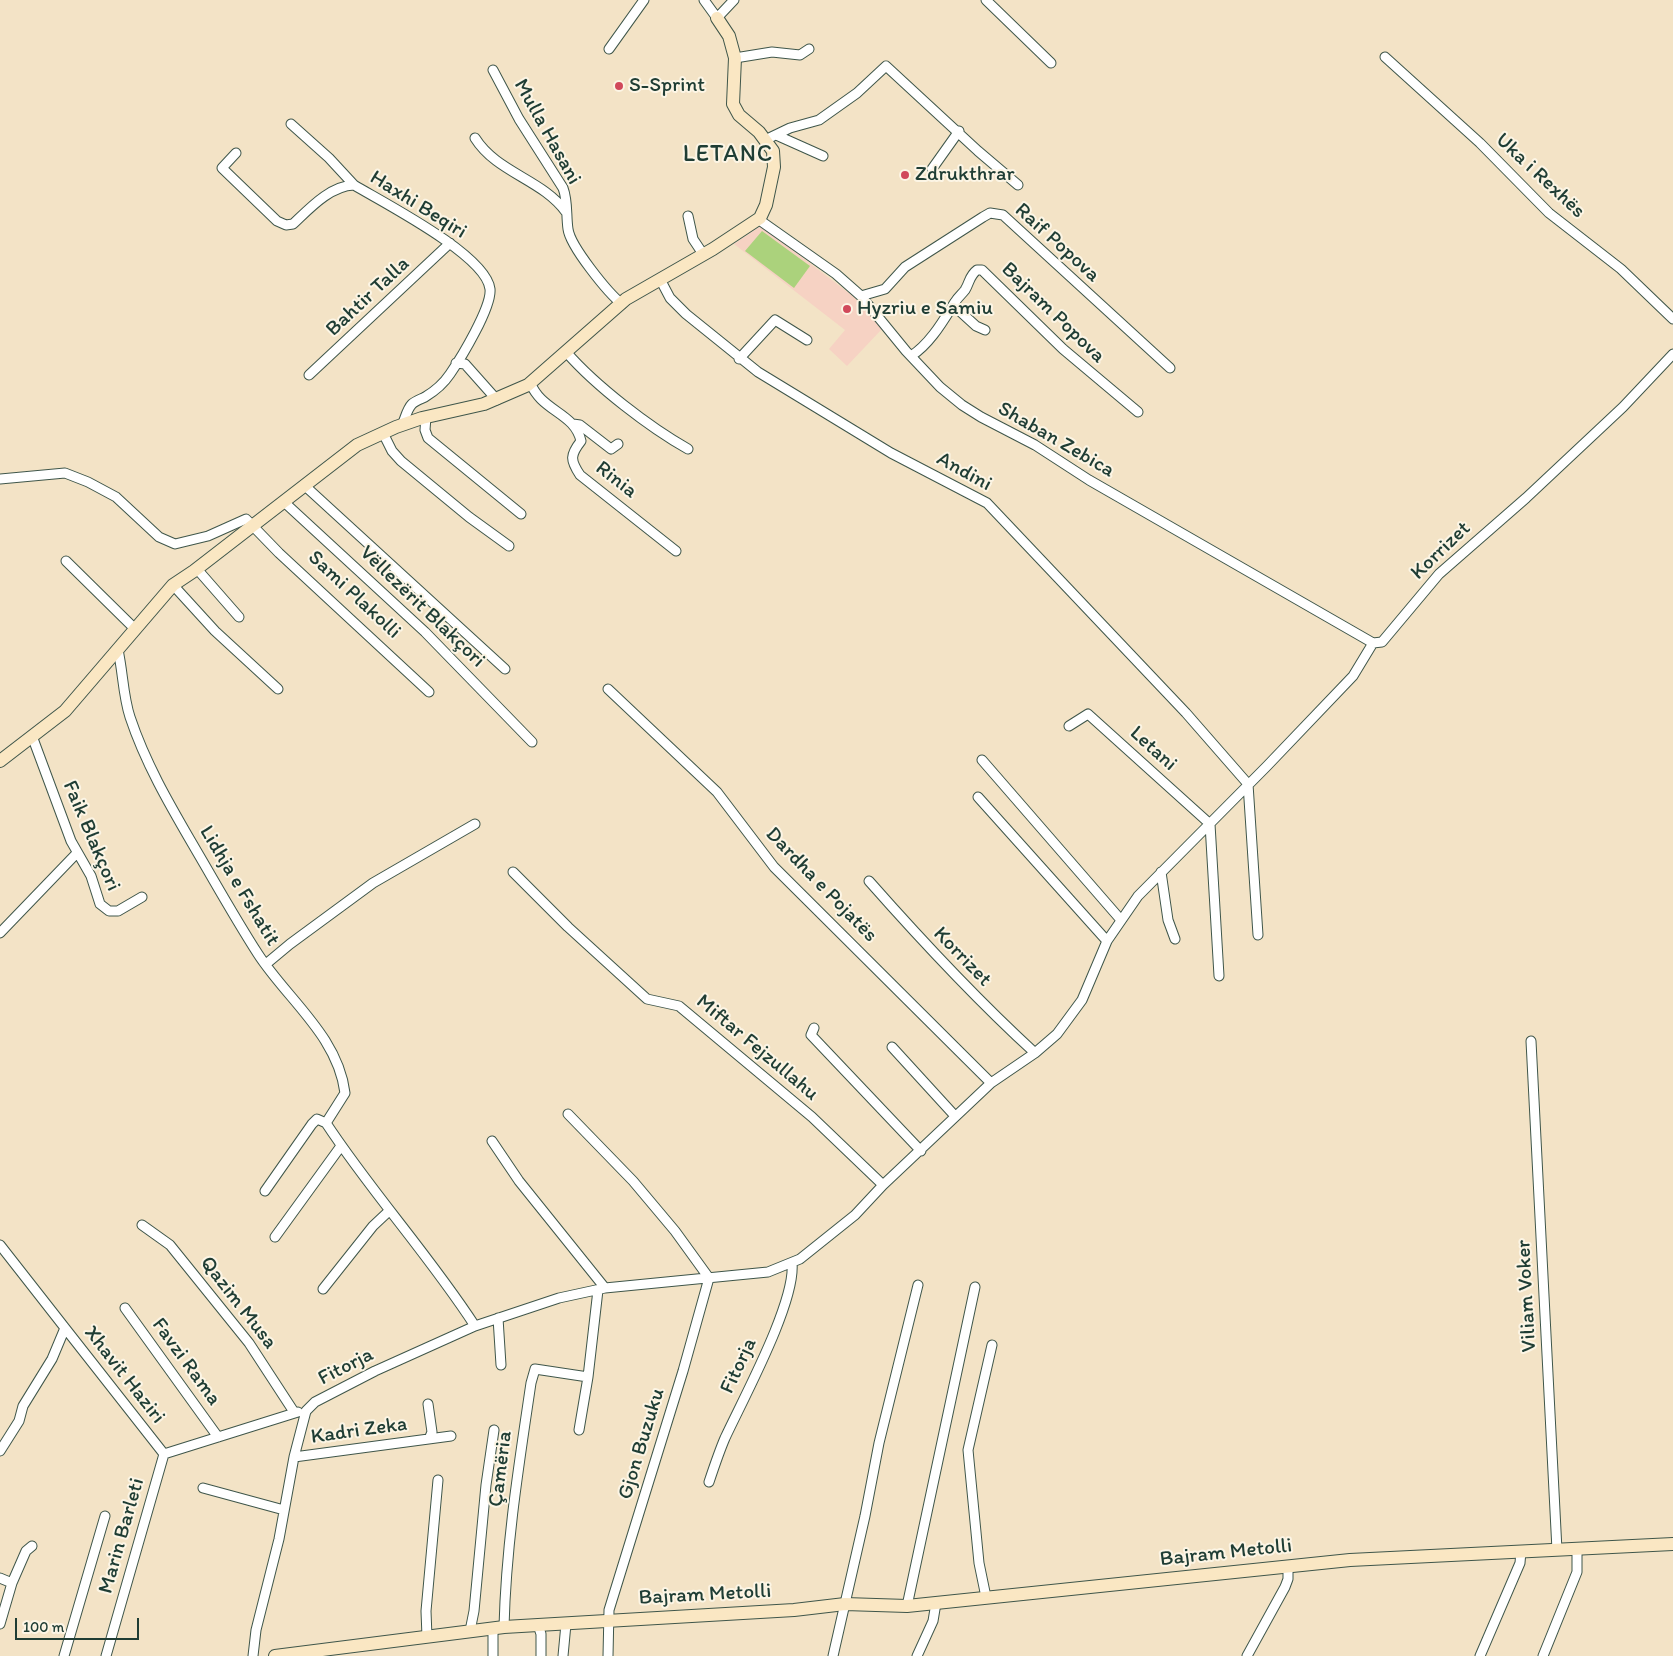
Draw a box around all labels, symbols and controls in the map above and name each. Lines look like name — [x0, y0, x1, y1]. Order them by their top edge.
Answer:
place label: S-Sprint — [629, 73, 705, 99]
street label: Mulla Hasani — [508, 75, 586, 189]
marker: S-Sprint — [613, 80, 625, 92]
street label: Uka i Rexhës — [1490, 128, 1590, 224]
district label: LETANC — [681, 141, 775, 169]
place label: Zdrukthrar — [915, 162, 1015, 188]
street label: Haxhi Beqiri — [365, 165, 471, 245]
marker: Zdrukthrar — [899, 169, 911, 181]
street label: Raif Popova — [1009, 198, 1105, 288]
street label: Bahtir Talla — [321, 252, 415, 342]
street label: Bajram Popova — [996, 257, 1110, 369]
place label: Hyzriu e Samiu — [857, 296, 993, 322]
marker: Hyzriu e Samiu — [841, 303, 853, 315]
street label: Shaban Zebica — [993, 396, 1119, 484]
street label: Andini — [932, 447, 996, 497]
street label: Rinia — [590, 456, 642, 504]
street label: Korrizet — [1406, 516, 1476, 586]
street label: Vëllezërit Blakçori — [354, 541, 490, 673]
street label: Sami Plakolli — [302, 546, 406, 644]
street label: Letani — [1124, 721, 1182, 777]
street label: Faik Blakçori — [56, 777, 126, 895]
street label: Lidhja e Fshatit — [193, 821, 285, 951]
street label: Dardha e Pojatës — [760, 822, 882, 948]
street label: Korrizet — [927, 922, 997, 992]
street label: Miftar Fejzullahu — [691, 989, 823, 1107]
street label: Viliam Voker — [1511, 1239, 1543, 1353]
street label: Qazim Musa — [194, 1252, 282, 1354]
street label: Favzi Rama — [146, 1313, 226, 1411]
street label: Xhavit Haziri — [78, 1321, 170, 1429]
street label: Fitorja — [715, 1334, 763, 1398]
street label: Fitorja — [314, 1342, 378, 1392]
street label: Gjon Buzuku — [613, 1385, 671, 1503]
street label: Kadri Zeka — [309, 1412, 409, 1450]
street label: Çamëria — [484, 1430, 518, 1508]
street label: Marin Barleti — [93, 1475, 151, 1597]
street label: Bajram Metolli — [1159, 1534, 1293, 1572]
street label: Bajram Metolli — [638, 1579, 772, 1611]
scale bar — [18, 1608, 141, 1640]
text: 100 m — [23, 1618, 64, 1636]

